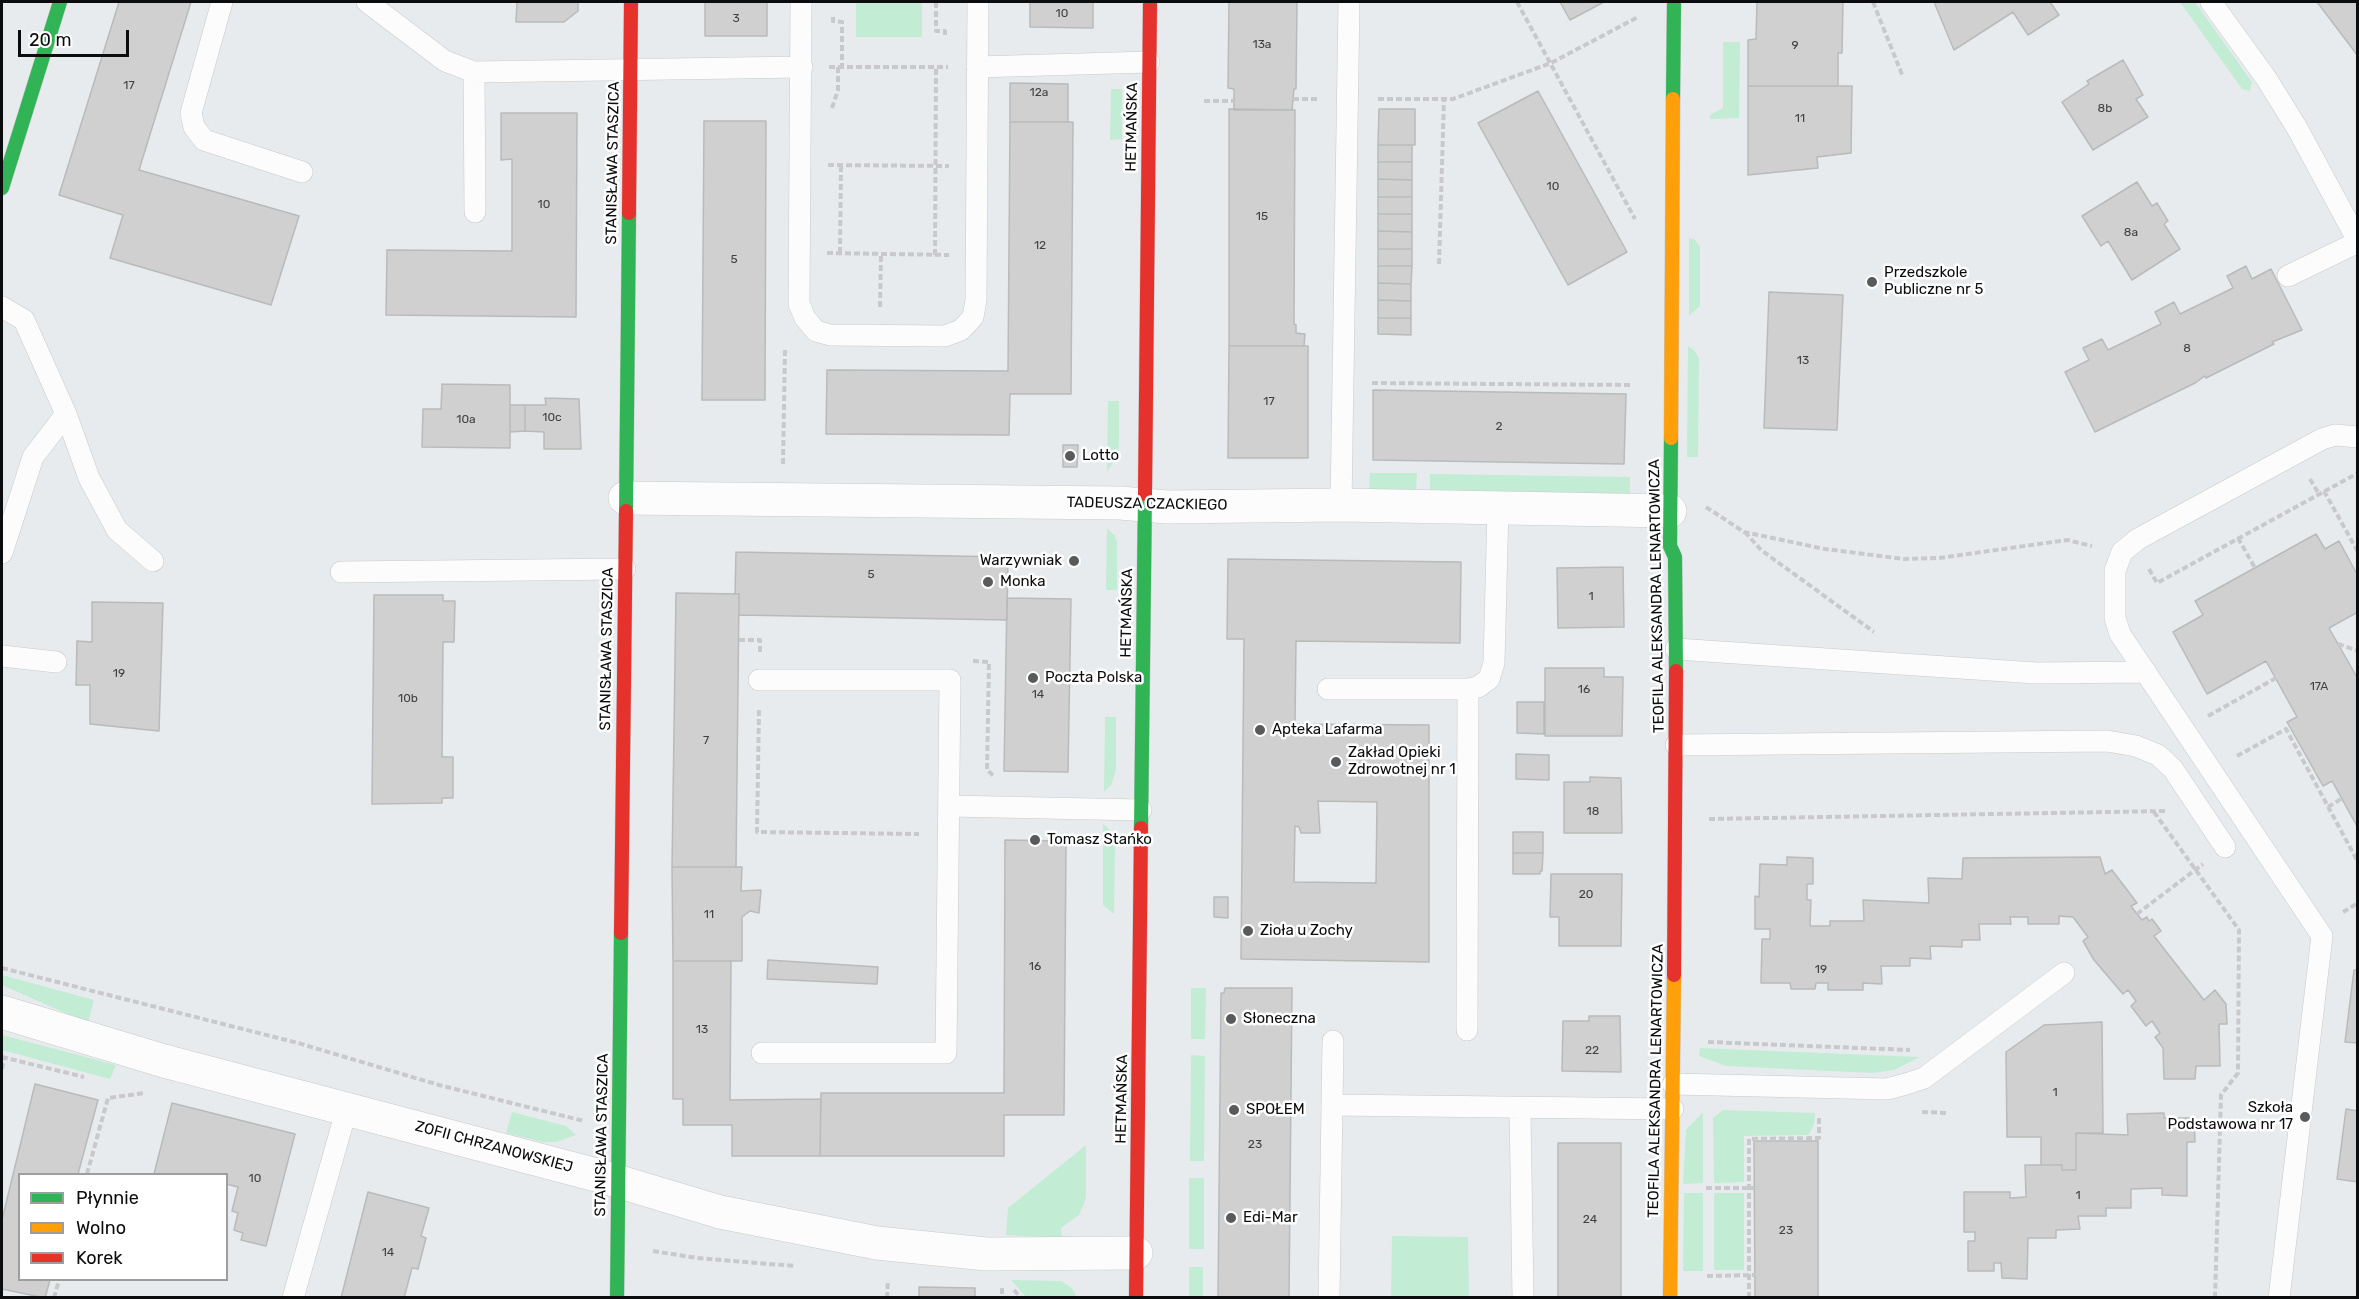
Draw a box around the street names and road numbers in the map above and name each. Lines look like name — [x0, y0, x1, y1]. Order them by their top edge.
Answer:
street label: STANISŁAWA STASZICA — [603, 81, 623, 245]
street label: HETMAŃSKA — [1122, 82, 1142, 172]
street label: TEOFILA ALEKSANDRA LENARTOWICZA — [1646, 459, 1668, 733]
street label: TADEUSZA CZACKIEGO — [1066, 494, 1228, 514]
street label: STANISŁAWA STASZICA — [597, 567, 617, 731]
street label: HETMAŃSKA — [1117, 568, 1137, 658]
street label: TEOFILA ALEKSANDRA LENARTOWICZA — [1645, 944, 1667, 1218]
street label: STANISŁAWA STASZICA — [592, 1053, 612, 1217]
street label: HETMAŃSKA — [1112, 1054, 1132, 1144]
street label: ZOFII CHRZANOWSKIEJ — [413, 1117, 575, 1177]

